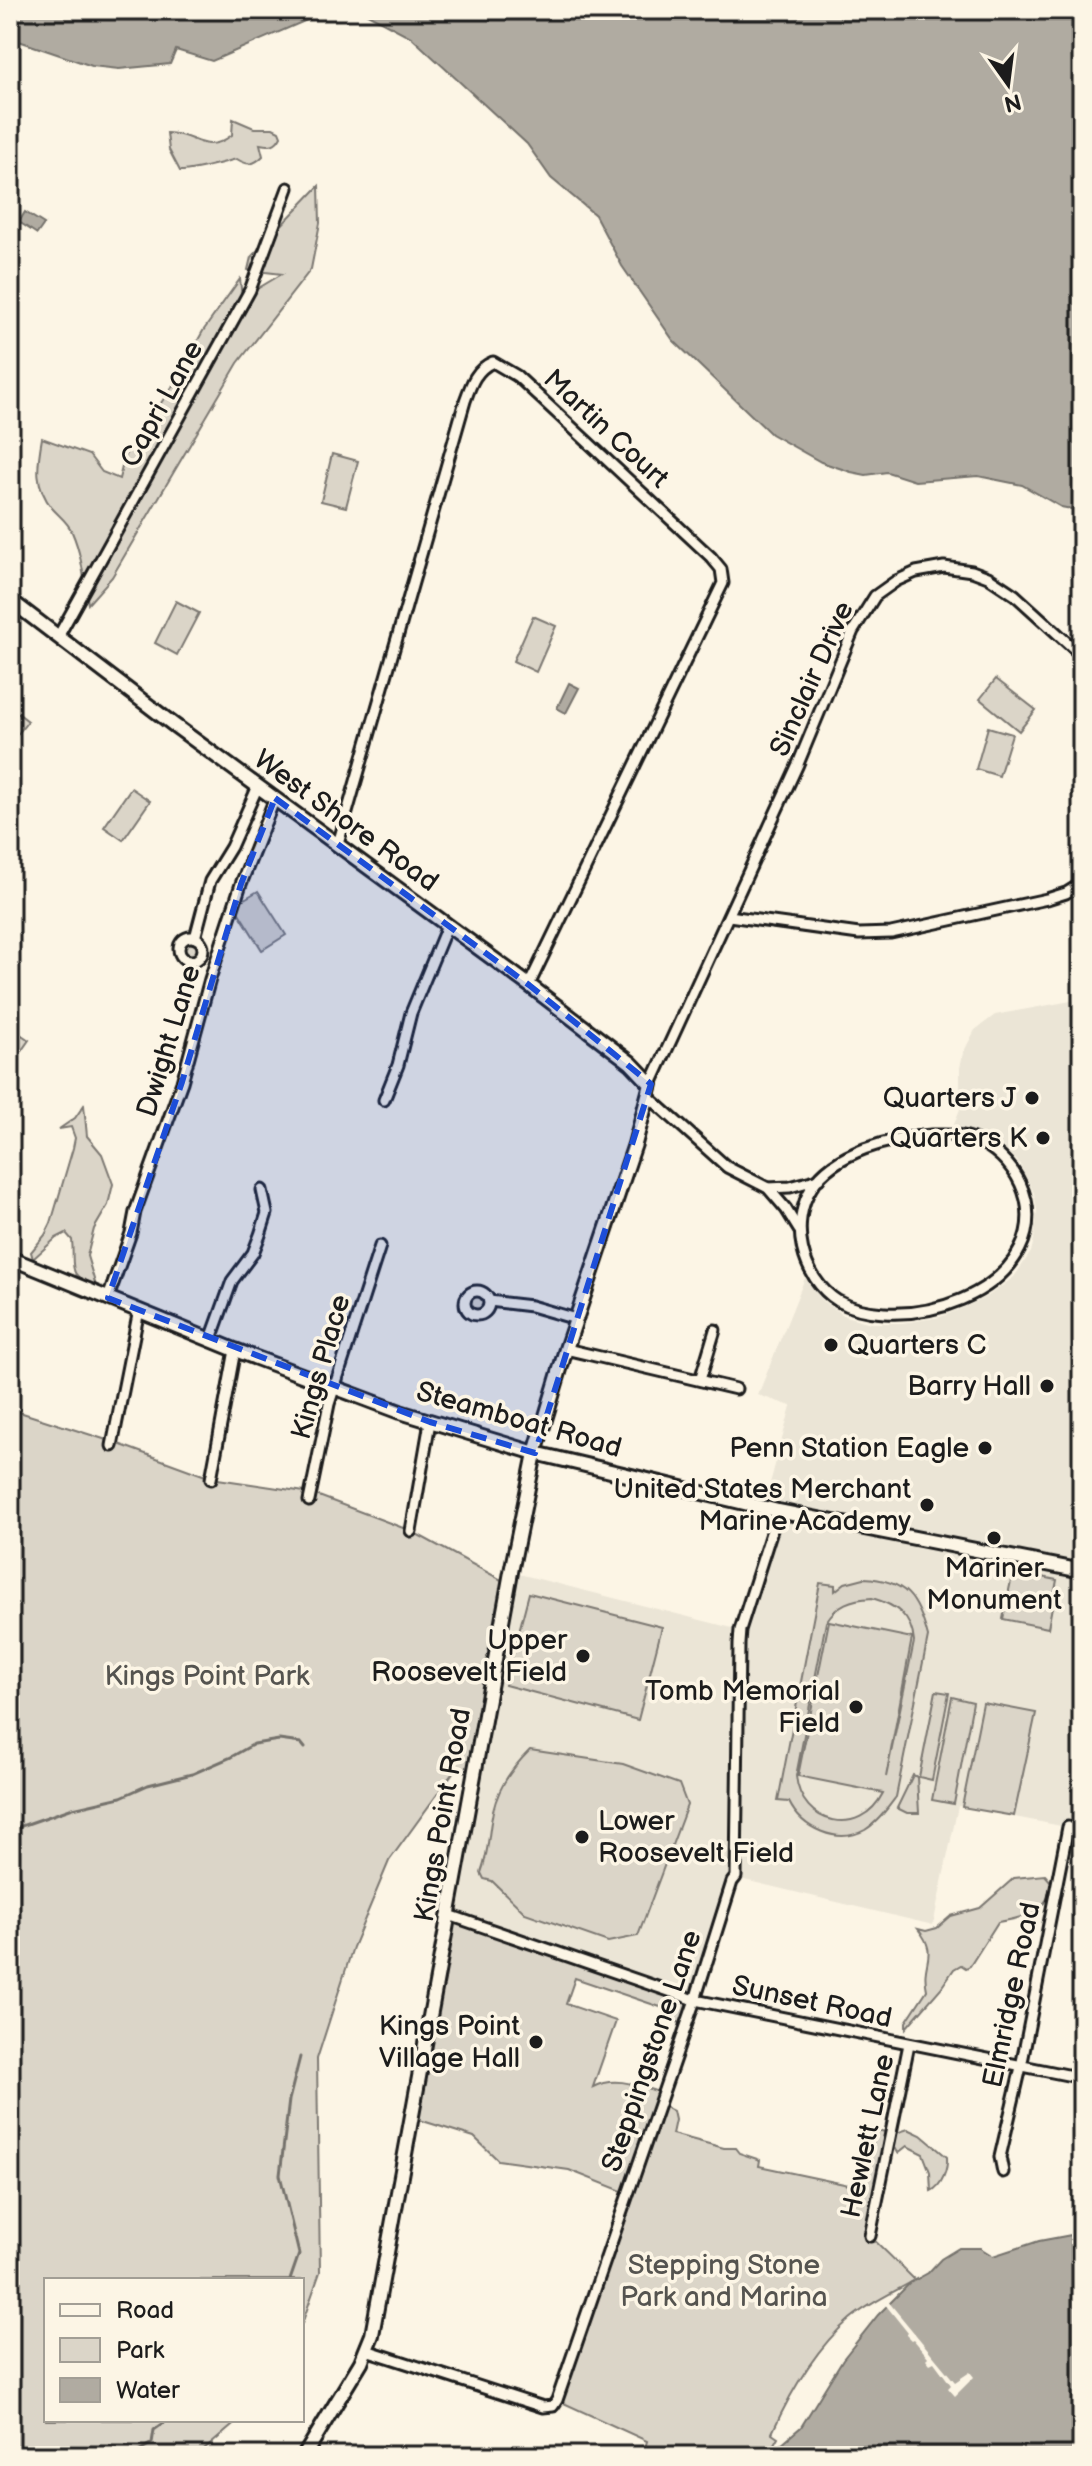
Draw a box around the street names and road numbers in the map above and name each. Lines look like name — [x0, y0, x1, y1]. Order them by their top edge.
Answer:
street label: Capri Lane — [114, 335, 210, 473]
street label: Martin Court — [537, 363, 676, 496]
street label: Sinclair Drive — [763, 596, 861, 762]
street label: West Shore Road — [247, 743, 445, 899]
street label: Dwight Lane — [130, 961, 208, 1121]
street label: Kings Place — [285, 1291, 357, 1443]
street label: Steamboat Road — [413, 1375, 625, 1465]
street label: Kings Point Road — [408, 1705, 478, 1925]
street label: Elmridge Road — [976, 1899, 1048, 2091]
street label: Steppingstone Lane — [595, 1926, 709, 2176]
street label: Sunset Road — [729, 1969, 895, 2035]
street label: Hewlett Lane — [835, 2051, 901, 2221]

